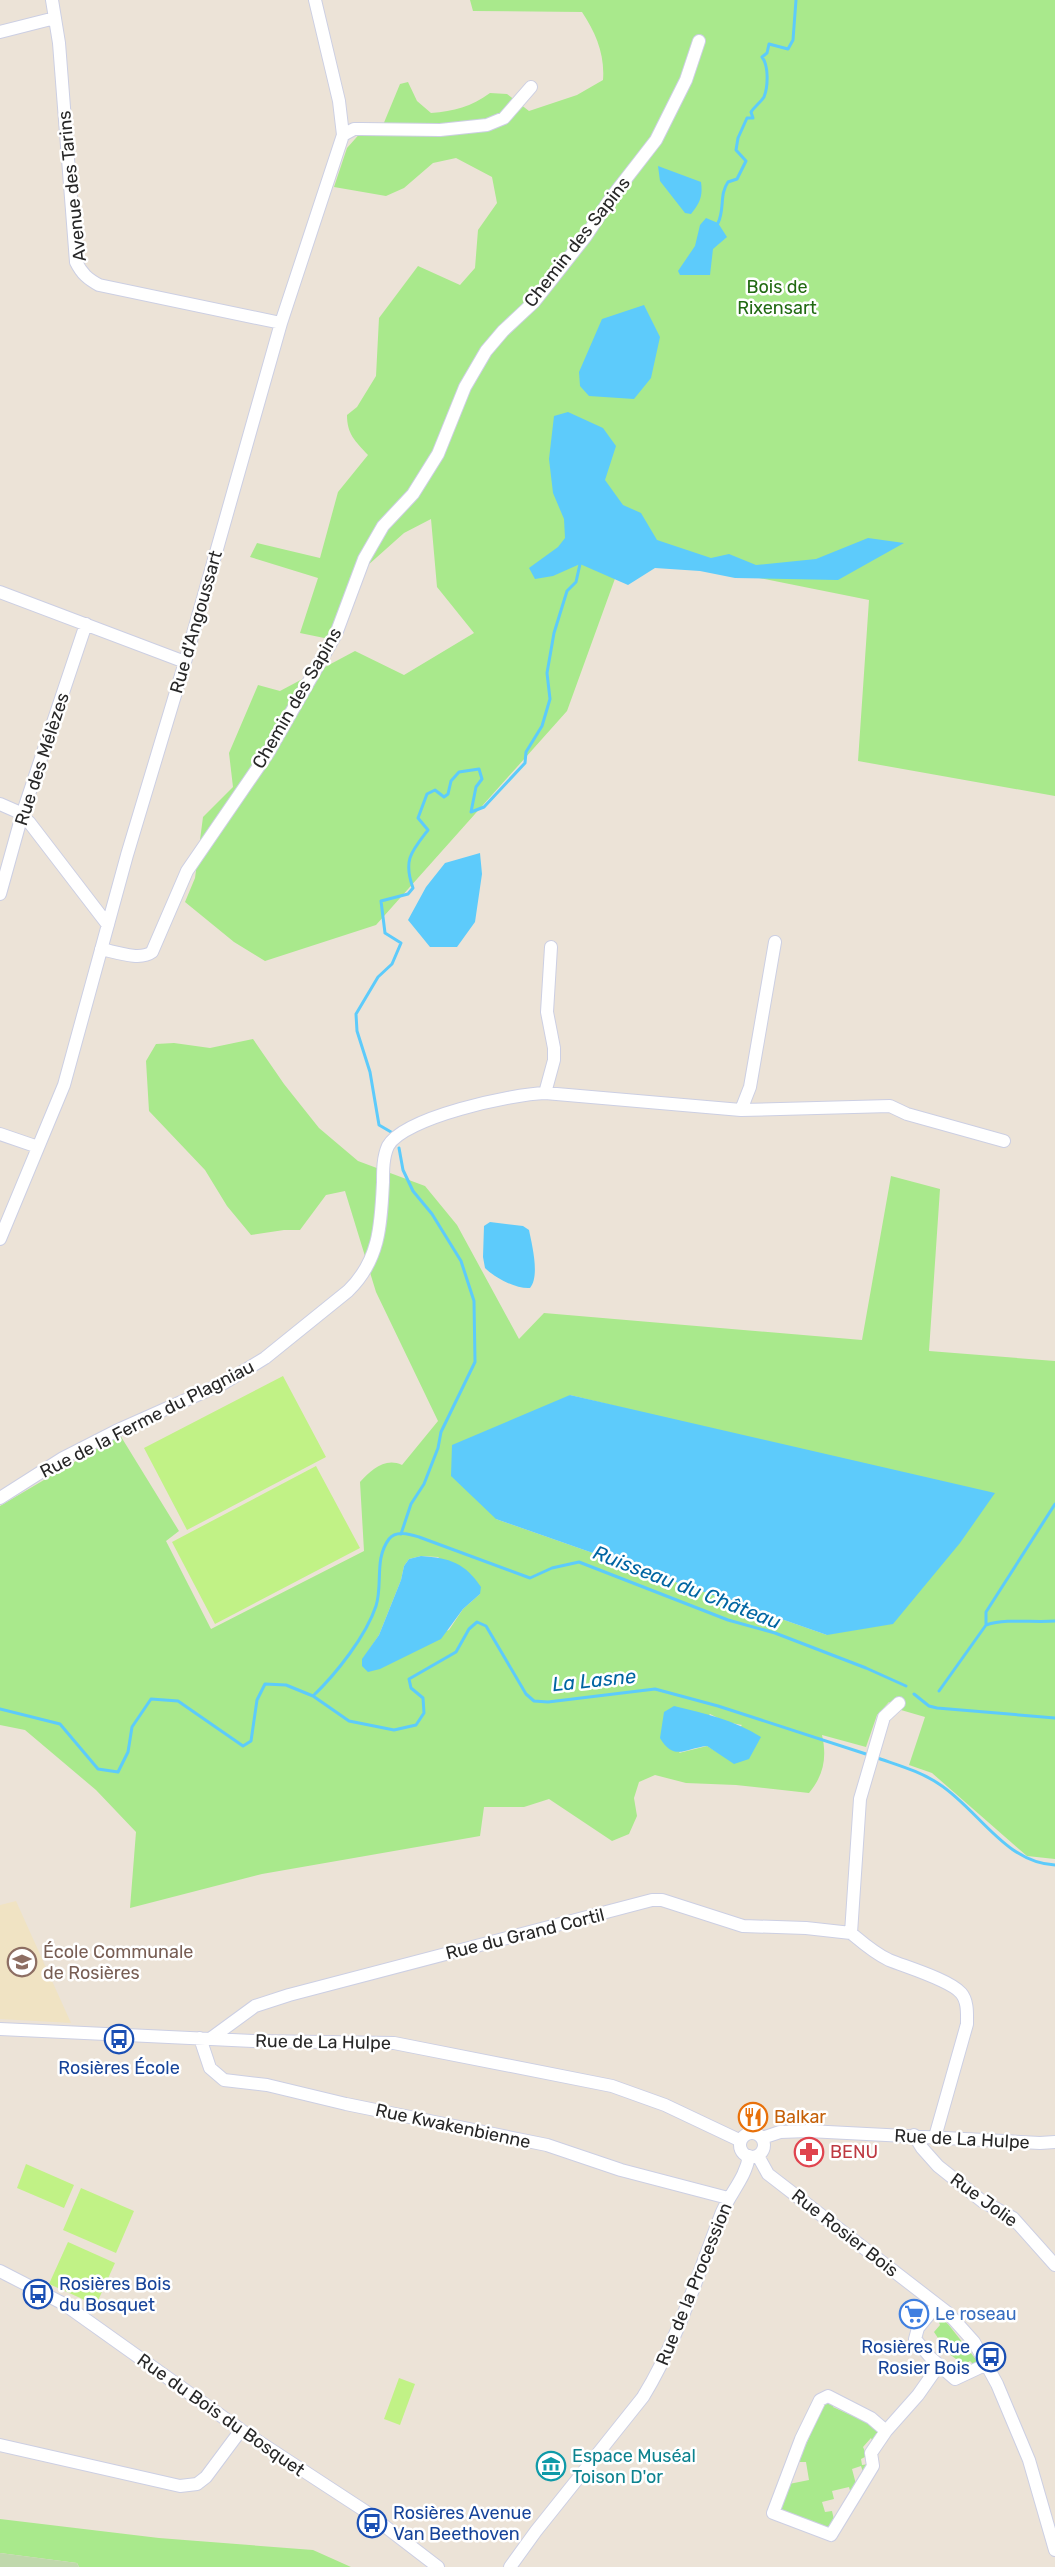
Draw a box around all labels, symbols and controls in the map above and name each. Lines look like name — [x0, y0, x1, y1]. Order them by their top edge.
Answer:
street label: Avenue des Tarins — [53, 110, 91, 262]
street label: Chemin des Sapins — [519, 172, 635, 312]
park label: Bois de Rixensart — [737, 276, 817, 319]
street label: Rue d'Angoussart — [165, 548, 227, 696]
street label: Chemin des Sapins — [248, 623, 346, 773]
street label: Rue des Mélèzes — [10, 690, 74, 828]
street label: Rue de la Ferme du Plagniau — [36, 1355, 258, 1483]
water label: Ruisseau du Château — [590, 1540, 784, 1634]
water label: La Lasne — [551, 1664, 637, 1696]
street label: Rue du Grand Cortil — [443, 1904, 607, 1964]
place label: École Communale de Rosières — [43, 1941, 193, 1984]
school or university icon: École Communale de Rosières — [6, 1946, 38, 1978]
bus stop icon: Rosières École — [103, 2023, 135, 2055]
street label: Rue de La Hulpe — [255, 2030, 391, 2054]
place label: Rosières École — [58, 2057, 180, 2079]
street label: Rue Kwakenbienne — [373, 2099, 533, 2153]
restaurant icon: Balkar — [737, 2101, 769, 2133]
place label: Balkar — [774, 2106, 826, 2128]
street label: Rue de La Hulpe — [894, 2124, 1030, 2154]
pharmacy icon: BENU — [793, 2136, 825, 2168]
place label: BENU — [830, 2141, 878, 2163]
street label: Rue Jolie — [946, 2168, 1022, 2232]
street label: Rue Rosier Bois — [787, 2184, 903, 2282]
street label: Rue de la Procession — [651, 2199, 737, 2369]
place label: Rosières Bois du Bosquet — [59, 2273, 171, 2316]
bus stop icon: Rosières Bois du Bosquet — [22, 2278, 54, 2310]
supermarket icon: Le roseau — [898, 2298, 930, 2330]
place label: Le roseau — [935, 2303, 1016, 2325]
place label: Rosières Rue Rosier Bois — [861, 2336, 970, 2379]
bus stop icon: Rosières Rue Rosier Bois — [975, 2341, 1007, 2373]
street label: Rue du Bois du Bosquet — [133, 2349, 309, 2481]
place label: Espace Muséal Toison D'or — [572, 2445, 696, 2488]
museum icon: Espace Muséal Toison D'or — [535, 2450, 567, 2482]
place label: Rosières Avenue Van Beethoven — [393, 2502, 532, 2545]
bus stop icon: Rosières Avenue Van Beethoven — [356, 2507, 388, 2539]

